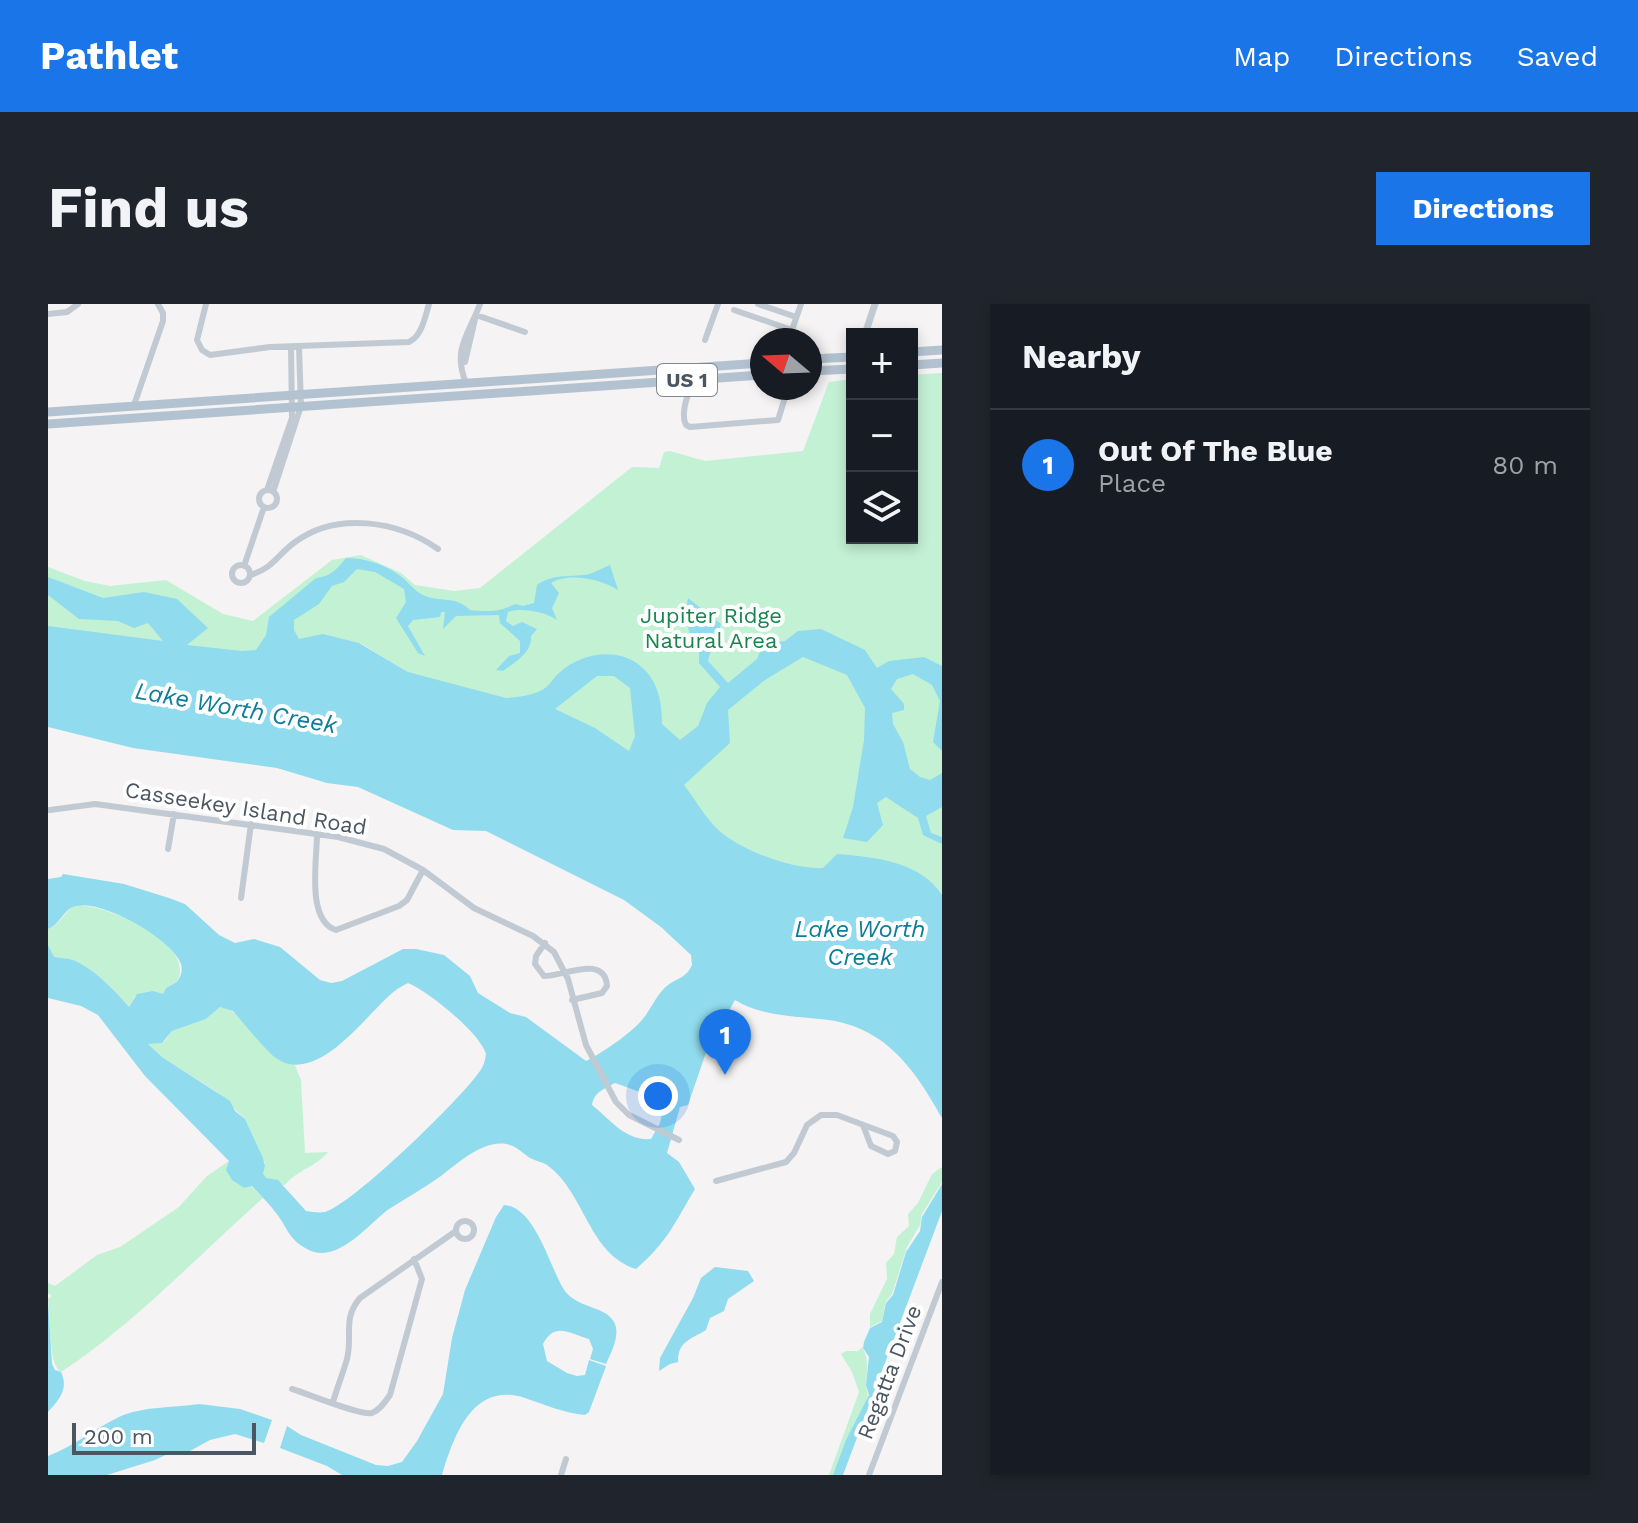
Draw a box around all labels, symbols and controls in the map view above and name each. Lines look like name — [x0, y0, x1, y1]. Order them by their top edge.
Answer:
text: Pathlet — [40, 34, 178, 78]
text: Map — [1233, 40, 1290, 73]
text: Directions — [1334, 40, 1473, 73]
text: Saved — [1517, 40, 1598, 73]
button: Directions — [1376, 172, 1590, 245]
text: Find us — [48, 175, 249, 241]
north arrow — [750, 328, 822, 400]
map controls — [846, 328, 918, 544]
button: + — [846, 328, 918, 400]
text: Nearby — [1022, 336, 1141, 376]
road number: US 1 — [657, 364, 717, 396]
button: − — [846, 400, 918, 472]
text: Out Of The Blue — [1098, 433, 1333, 468]
text: 1 — [1042, 450, 1054, 480]
text: 80 m — [1492, 450, 1558, 480]
text: Place — [1098, 468, 1166, 498]
button: layers — [846, 472, 918, 544]
park label: Jupiter Ridge Natural Area — [640, 603, 782, 653]
water label: Lake Worth Creek — [133, 676, 340, 740]
street label: Casseekey Island Road — [123, 777, 369, 840]
water label: Lake Worth Creek — [795, 915, 925, 971]
pin: 1 — [699, 1009, 751, 1075]
your location — [638, 1076, 678, 1116]
street label: Regatta Drive — [852, 1301, 927, 1443]
scale bar — [72, 1419, 256, 1455]
text: 200 m — [84, 1424, 153, 1449]

